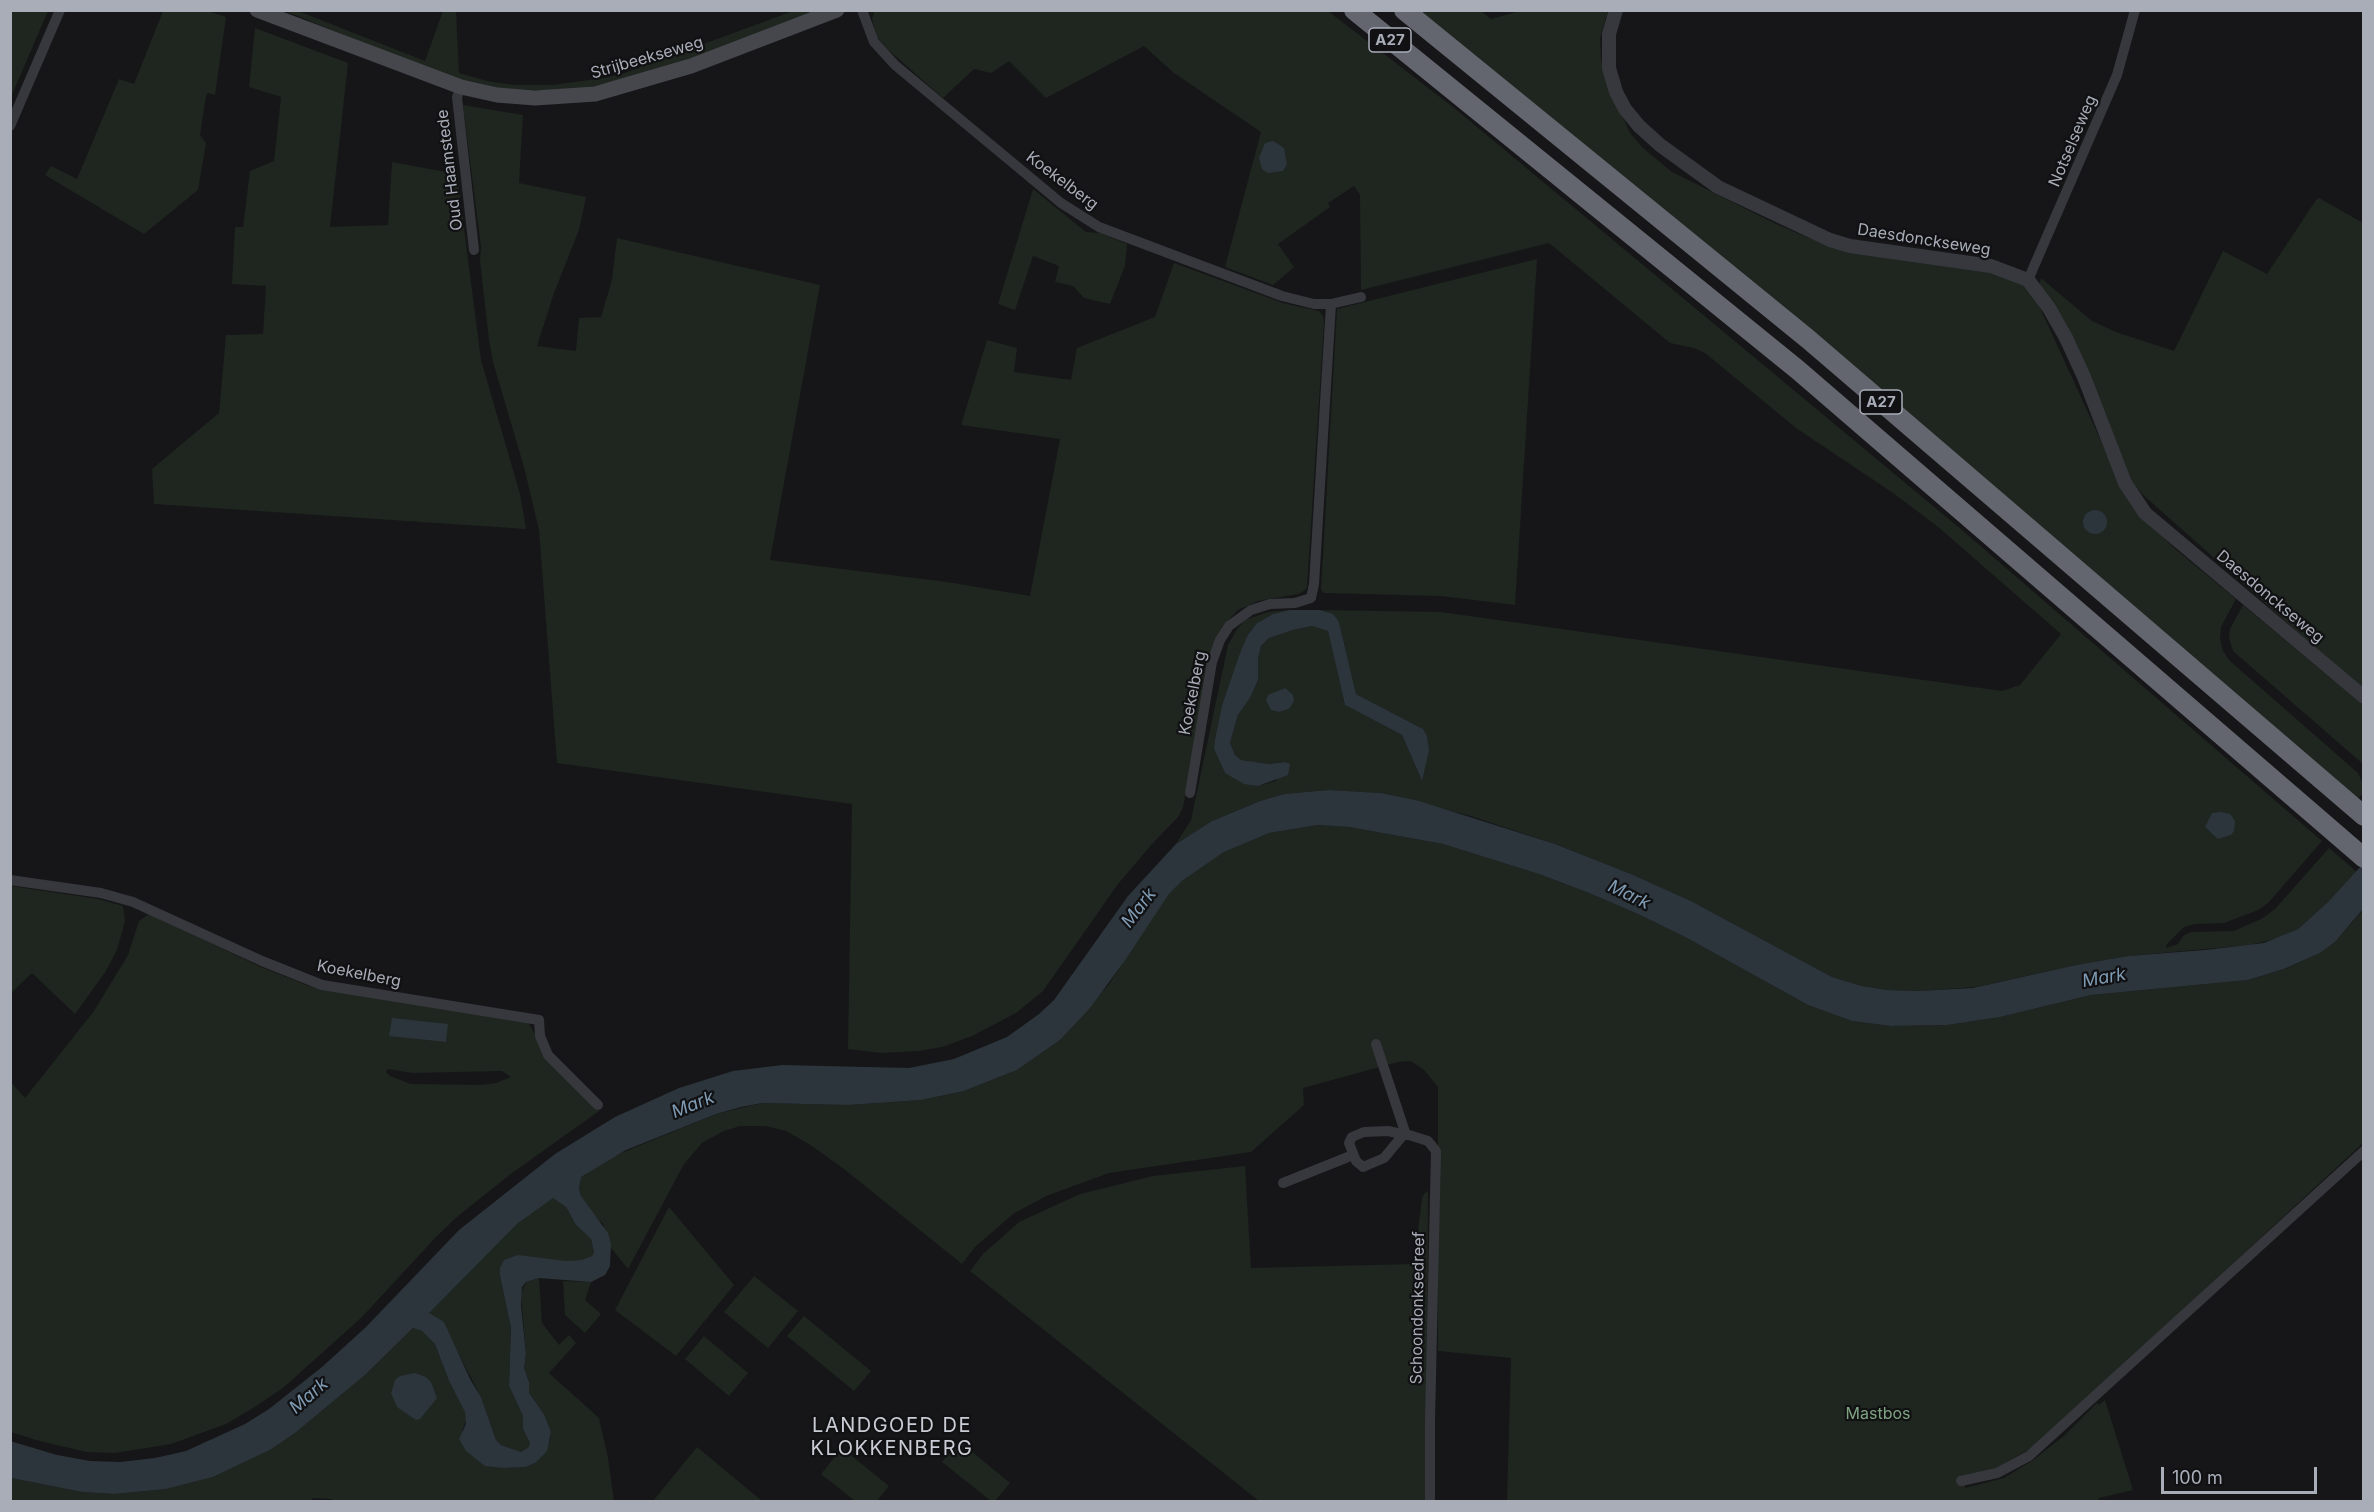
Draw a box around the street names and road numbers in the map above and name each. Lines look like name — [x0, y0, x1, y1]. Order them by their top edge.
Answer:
road number: A27 — [1369, 28, 1411, 52]
street label: Strijbeekseweg — [589, 33, 705, 83]
street label: Notselseweg — [2045, 92, 2101, 190]
street label: Oud Haamstede — [433, 108, 467, 232]
street label: Koekelberg — [1022, 148, 1102, 214]
street label: Daesdonckseweg — [1856, 220, 1992, 260]
road number: A27 — [1860, 390, 1902, 414]
street label: Daesdonckseweg — [2212, 546, 2328, 648]
street label: Koekelberg — [1175, 649, 1211, 737]
street label: Koekelberg — [315, 956, 403, 992]
street label: Schoondonksedreef — [1407, 1231, 1429, 1385]

